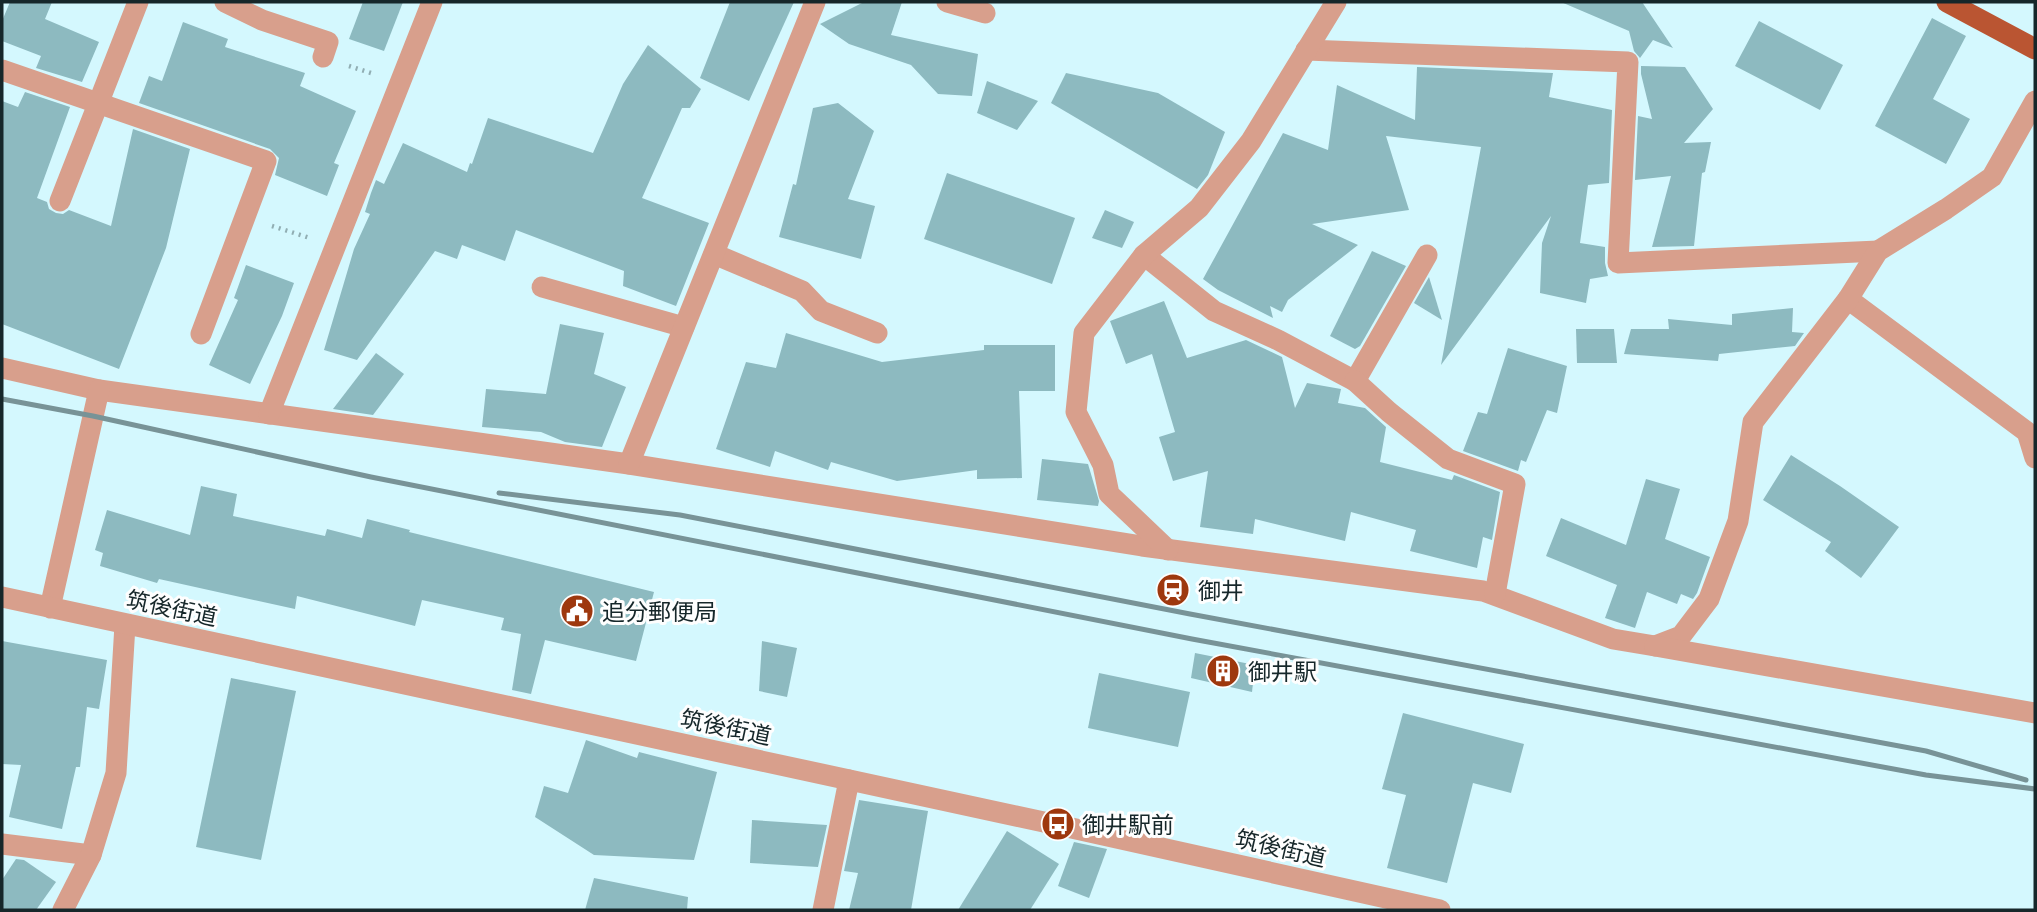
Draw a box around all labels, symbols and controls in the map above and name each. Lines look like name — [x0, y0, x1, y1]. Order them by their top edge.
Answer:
station icon: 御井 — [1154, 571, 1192, 609]
place label: 御井 — [1198, 575, 1244, 606]
street label: 筑後街道 — [124, 583, 220, 633]
public building icon: 追分郵便局 — [558, 592, 596, 630]
place label: 追分郵便局 — [602, 596, 717, 627]
building icon: 御井駅 — [1204, 652, 1242, 690]
place label: 御井駅 — [1248, 656, 1317, 687]
street label: 筑後街道 — [678, 702, 774, 752]
bus stop icon: 御井駅前 — [1039, 805, 1077, 843]
place label: 御井駅前 — [1082, 809, 1174, 840]
street label: 筑後街道 — [1233, 823, 1329, 873]

